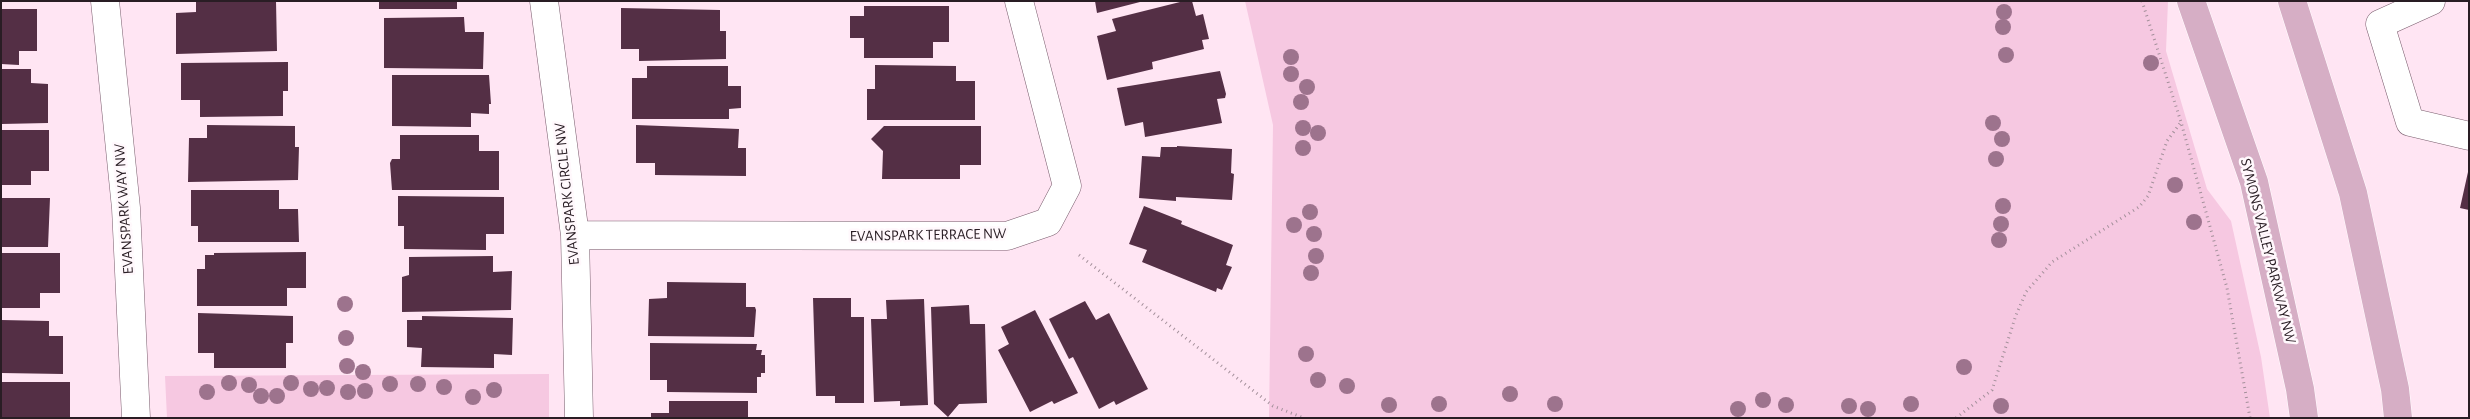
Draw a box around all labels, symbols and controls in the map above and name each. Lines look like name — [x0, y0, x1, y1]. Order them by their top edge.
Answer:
street label: EVANSPARK CIRCLE NW — [551, 122, 583, 266]
street label: EVANSPARK WAY NW — [110, 143, 138, 275]
street label: SYMONS VALLEY PARKWAY NW — [2236, 157, 2300, 345]
street label: EVANSPARK TERRACE NW — [850, 225, 1006, 245]

